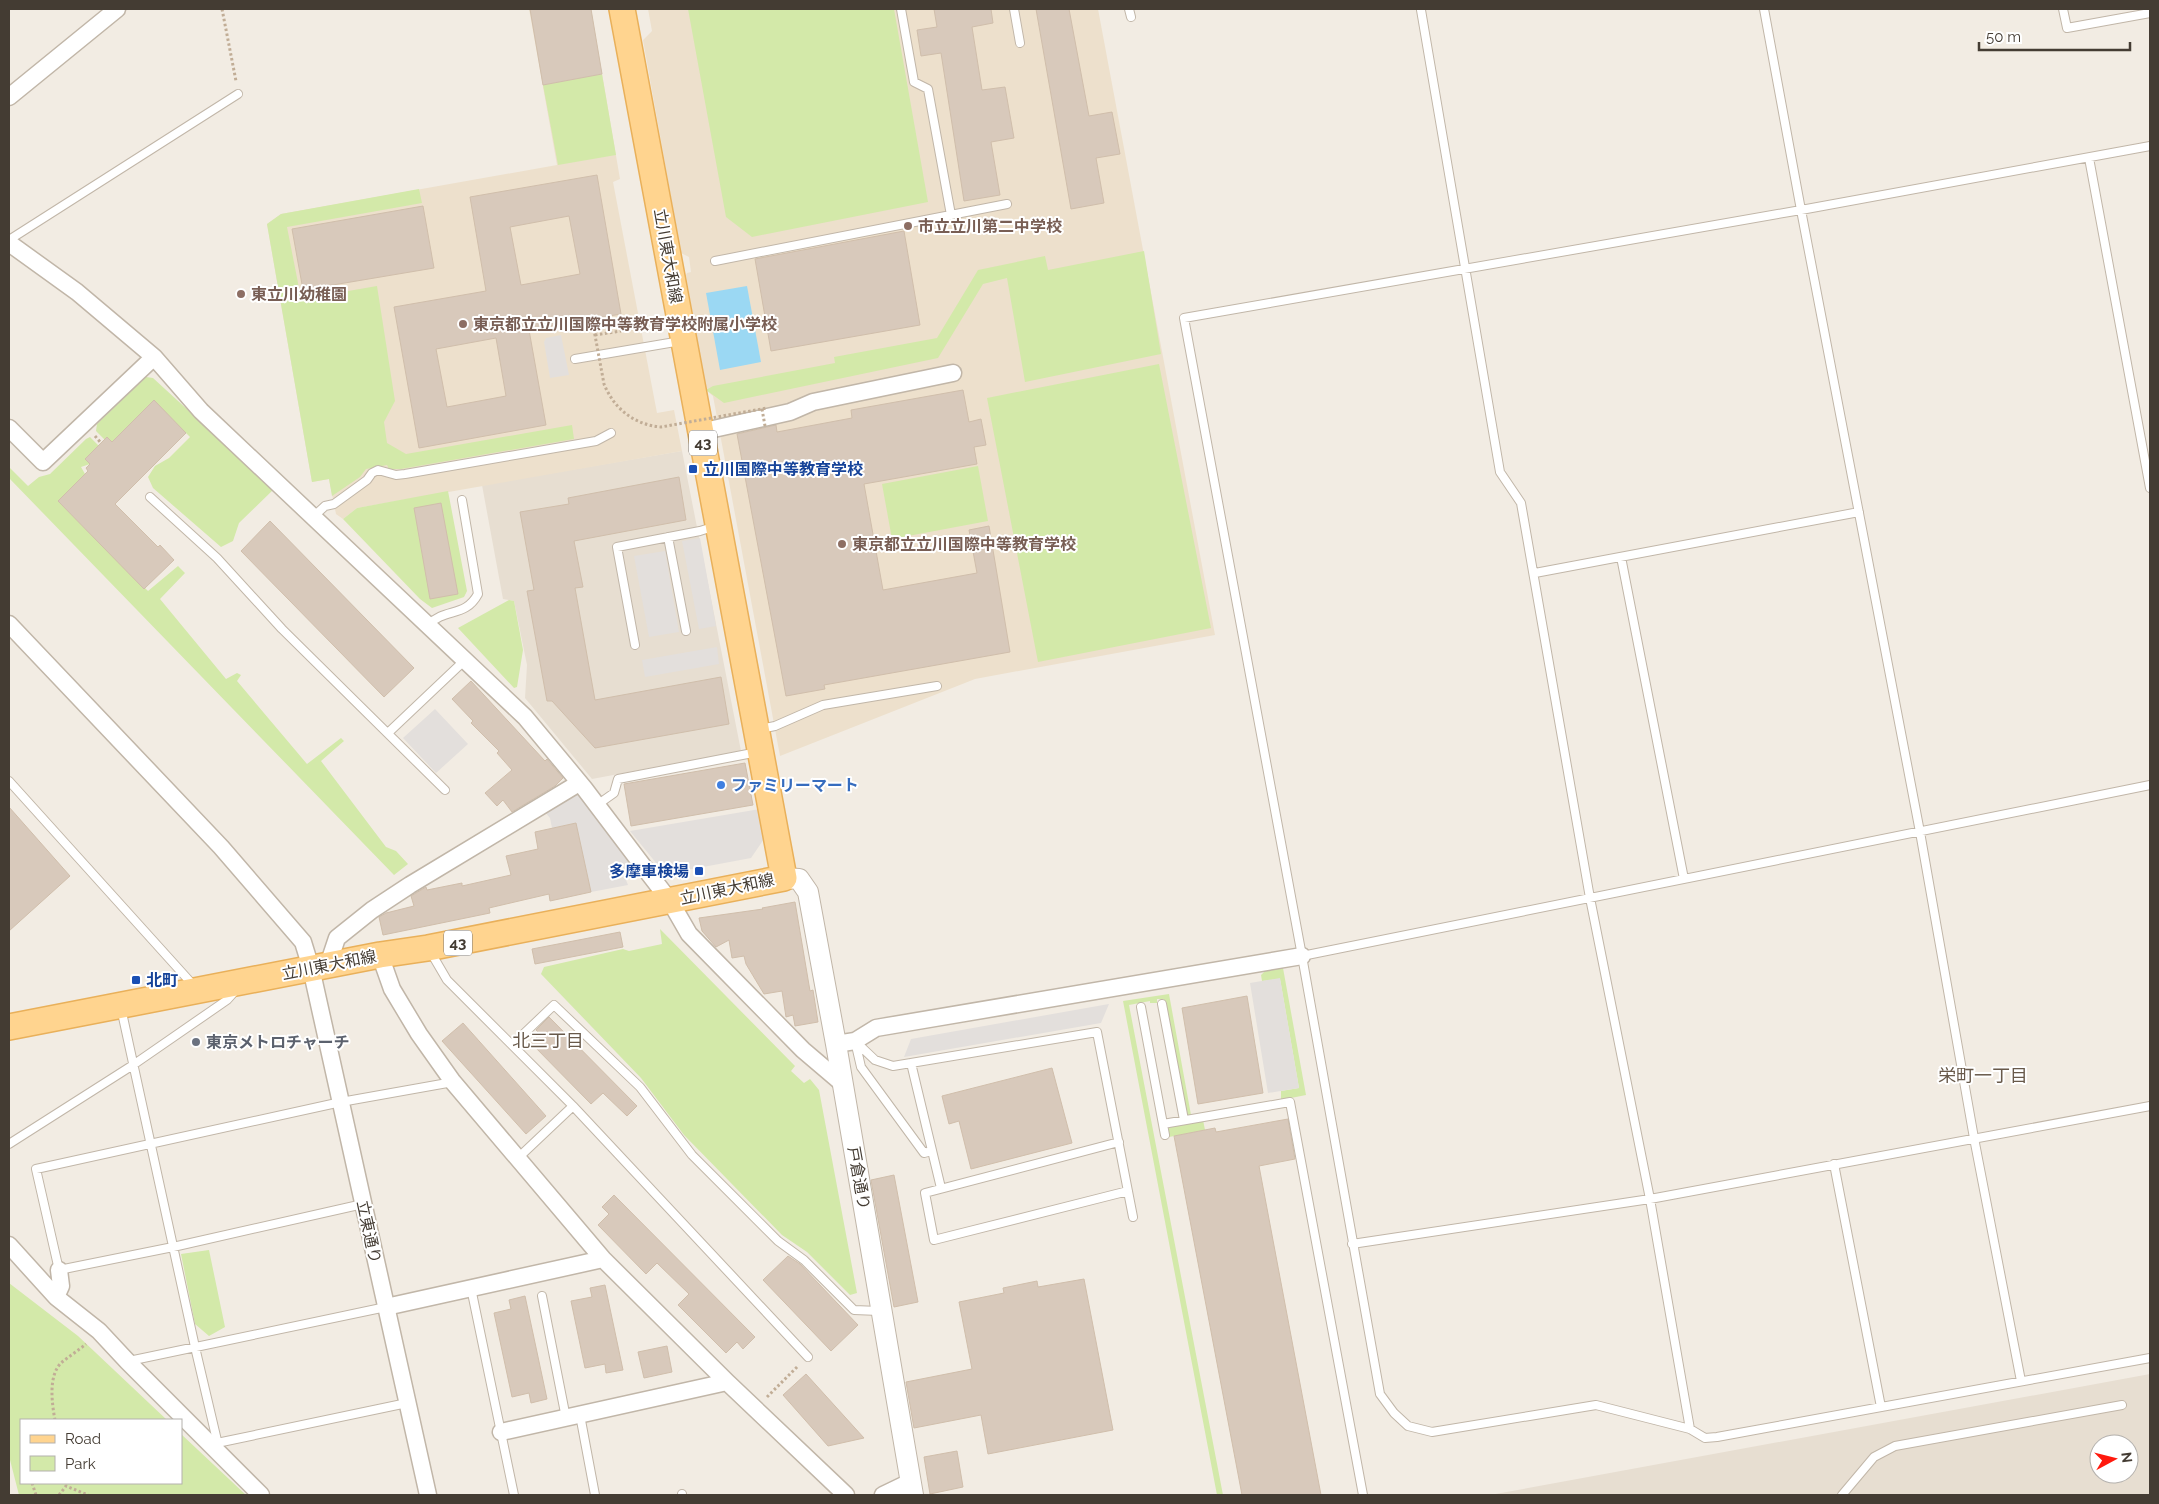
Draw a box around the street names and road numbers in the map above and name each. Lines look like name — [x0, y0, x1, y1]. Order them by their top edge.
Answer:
street label: 立川東大和線 — [650, 207, 686, 305]
road number: 43 — [689, 430, 717, 456]
street label: 立川東大和線 — [678, 870, 776, 908]
road number: 43 — [444, 930, 472, 956]
street label: 立川東大和線 — [280, 947, 378, 983]
street label: 戸倉通り — [844, 1145, 874, 1211]
street label: 立東通り — [353, 1199, 385, 1265]

